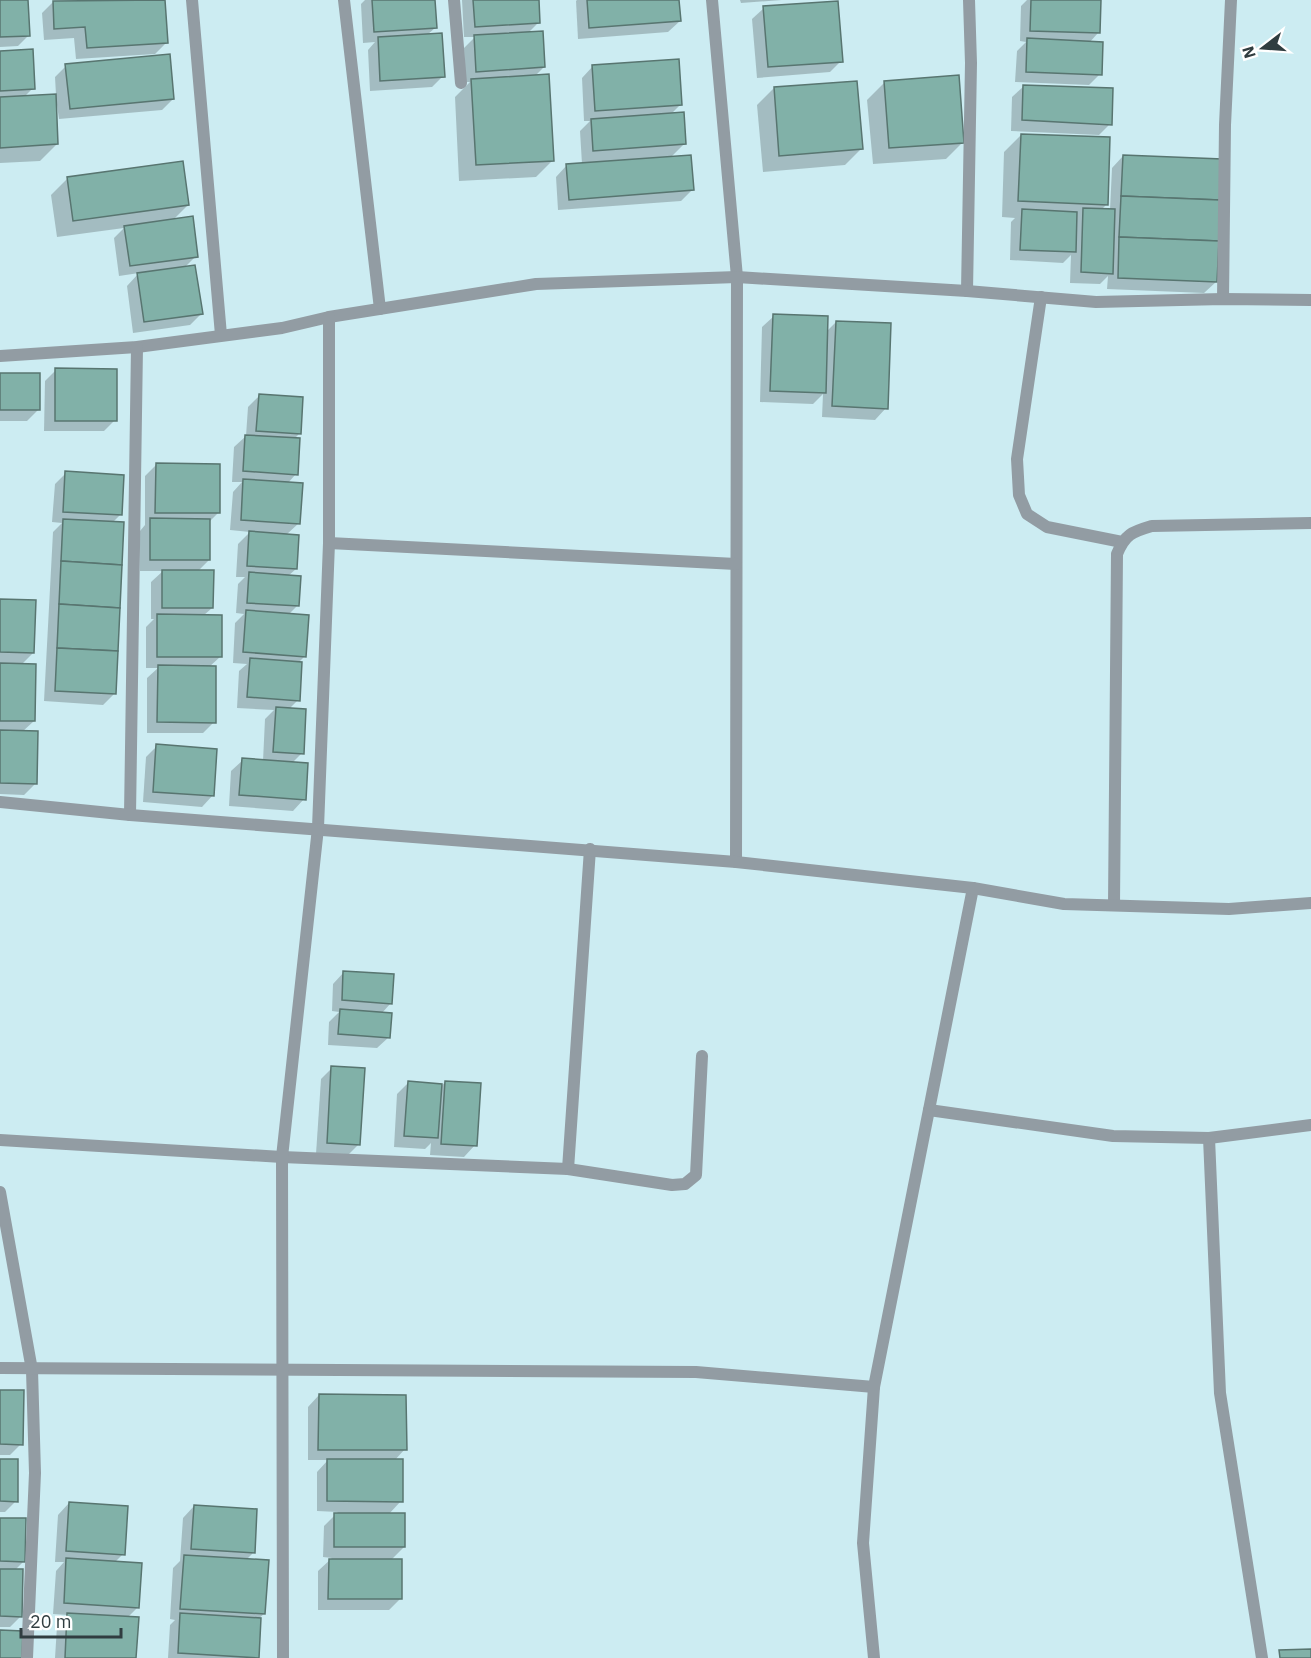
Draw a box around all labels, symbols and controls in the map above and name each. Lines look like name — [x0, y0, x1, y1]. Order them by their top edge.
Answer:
north arrow — [1233, 18, 1293, 78]
text: N — [1237, 44, 1260, 61]
scale bar — [21, 1601, 122, 1639]
text: 20 m — [30, 1610, 72, 1633]

